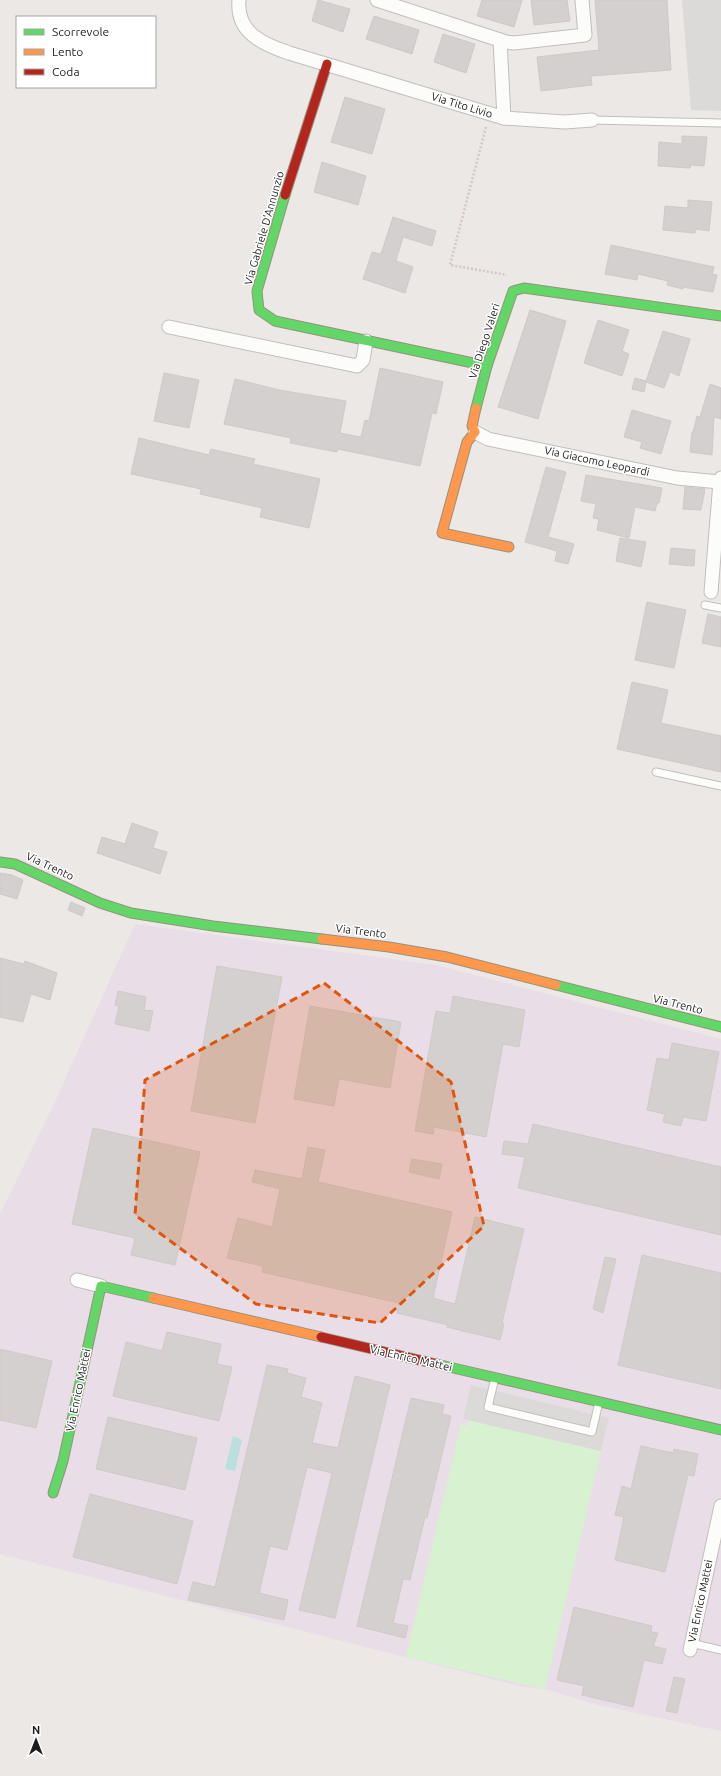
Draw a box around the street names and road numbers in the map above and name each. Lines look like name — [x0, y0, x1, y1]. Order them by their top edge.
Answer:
street label: Via Tito Livio — [430, 90, 494, 120]
street label: Via Gabriele D'Annunzio — [242, 170, 286, 286]
street label: Via Diego Valeri — [466, 302, 502, 380]
street label: Via Giacomo Leopardi — [543, 444, 651, 478]
street label: Via Trento — [24, 850, 76, 882]
street label: Via Trento — [335, 922, 387, 940]
street label: Via Trento — [652, 992, 704, 1016]
street label: Via Enrico Mattei — [369, 1343, 453, 1373]
street label: Via Enrico Mattei — [63, 1348, 93, 1432]
street label: Via Enrico Mattei — [685, 1559, 715, 1643]

